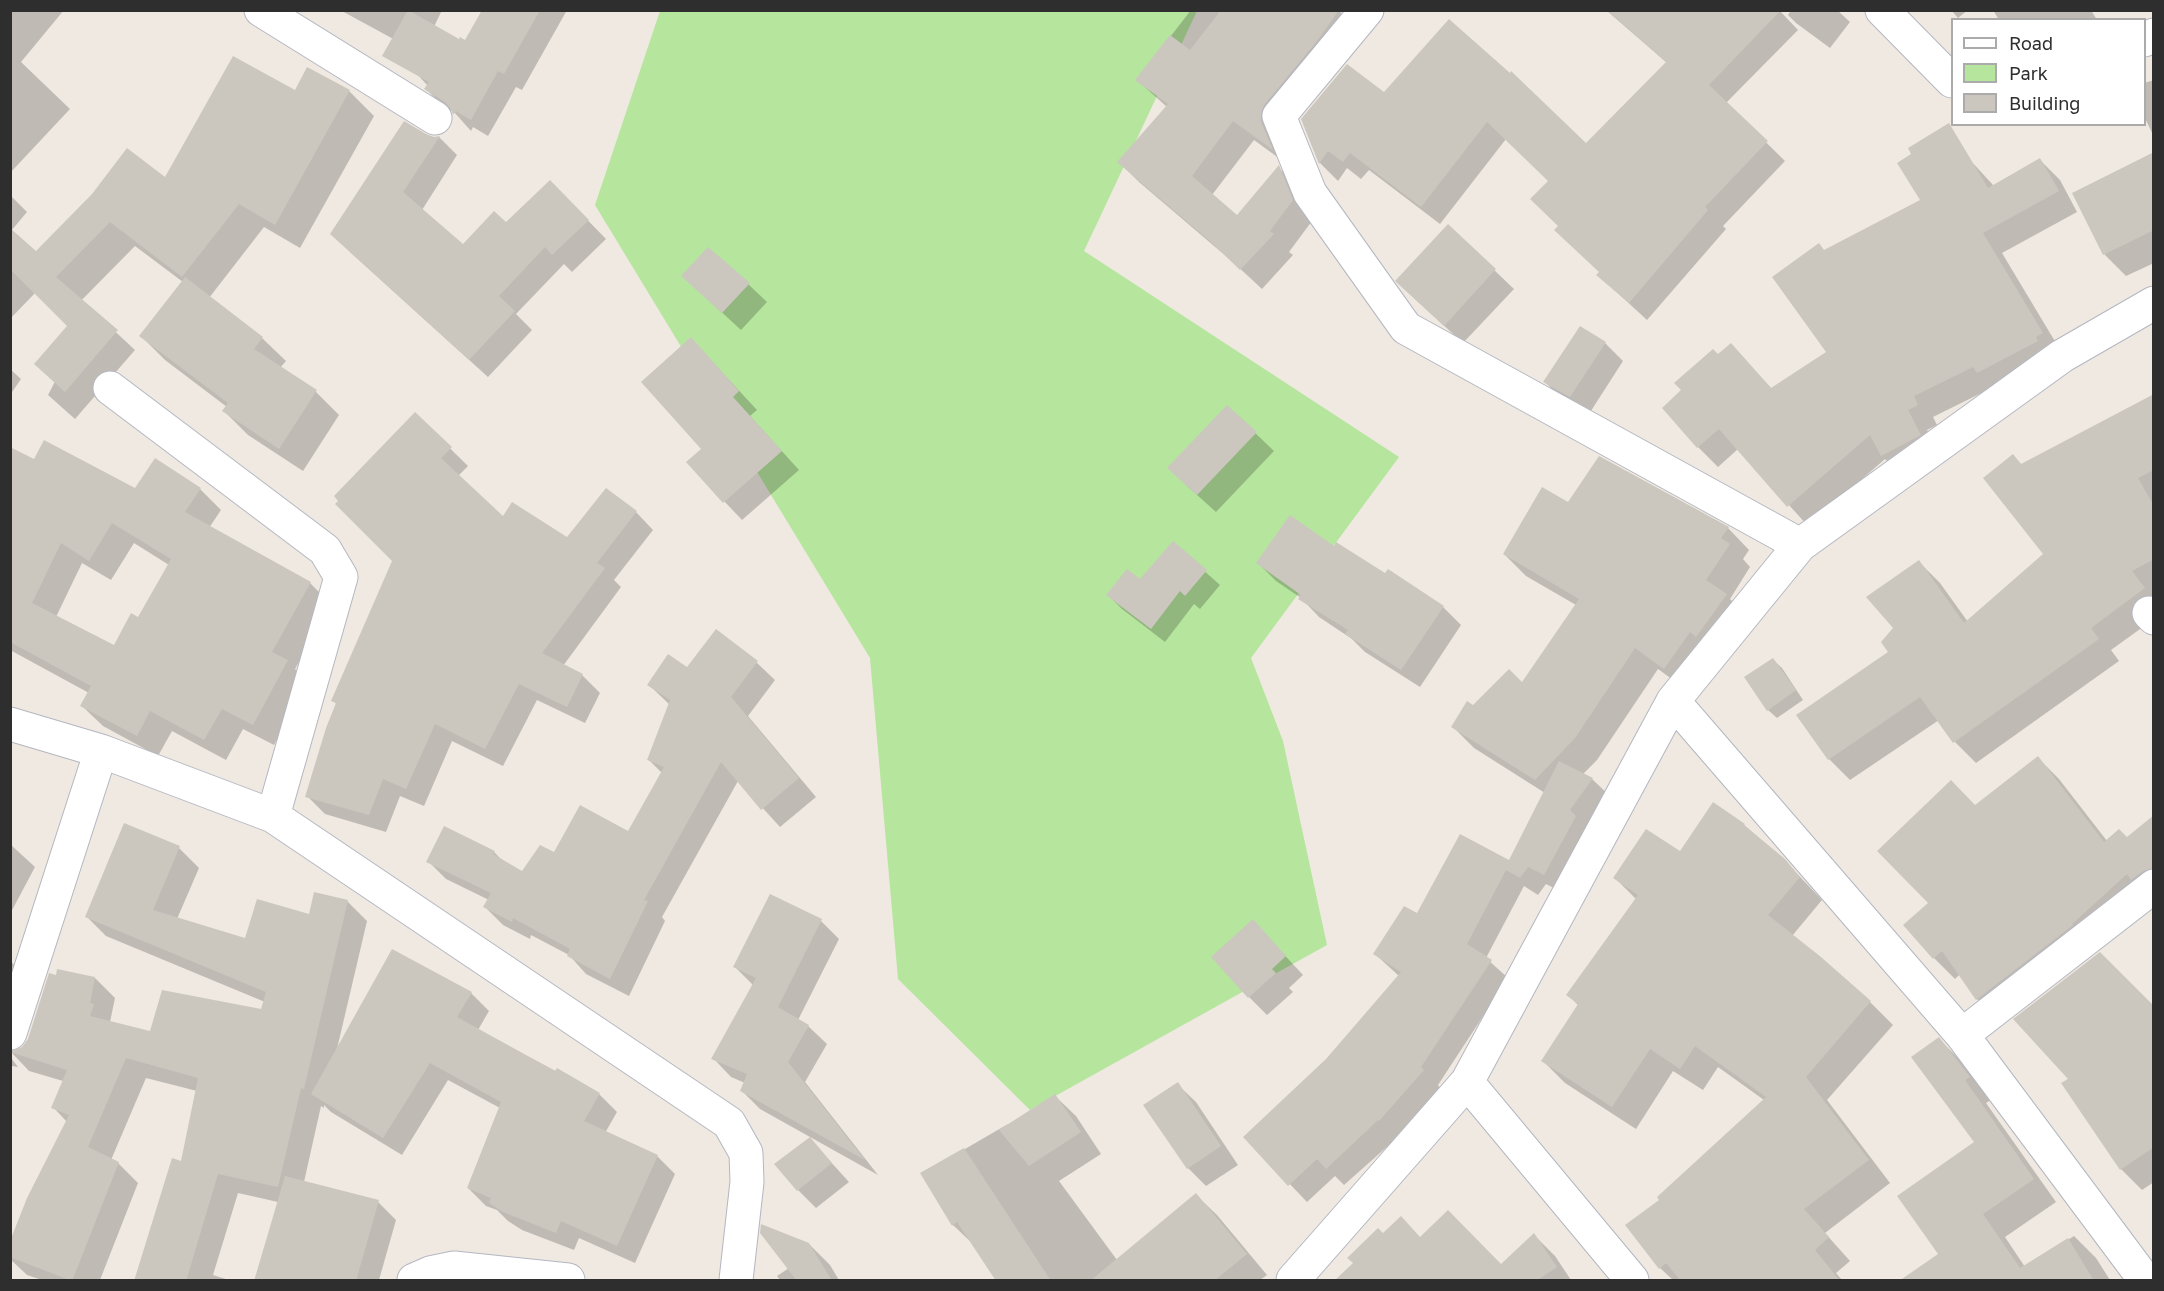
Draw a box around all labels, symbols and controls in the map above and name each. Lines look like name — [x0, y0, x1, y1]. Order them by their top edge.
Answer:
legend — [1951, 18, 2146, 126]
text: Road — [2009, 32, 2053, 54]
text: Park — [2009, 62, 2048, 84]
text: Building — [2009, 92, 2080, 114]

